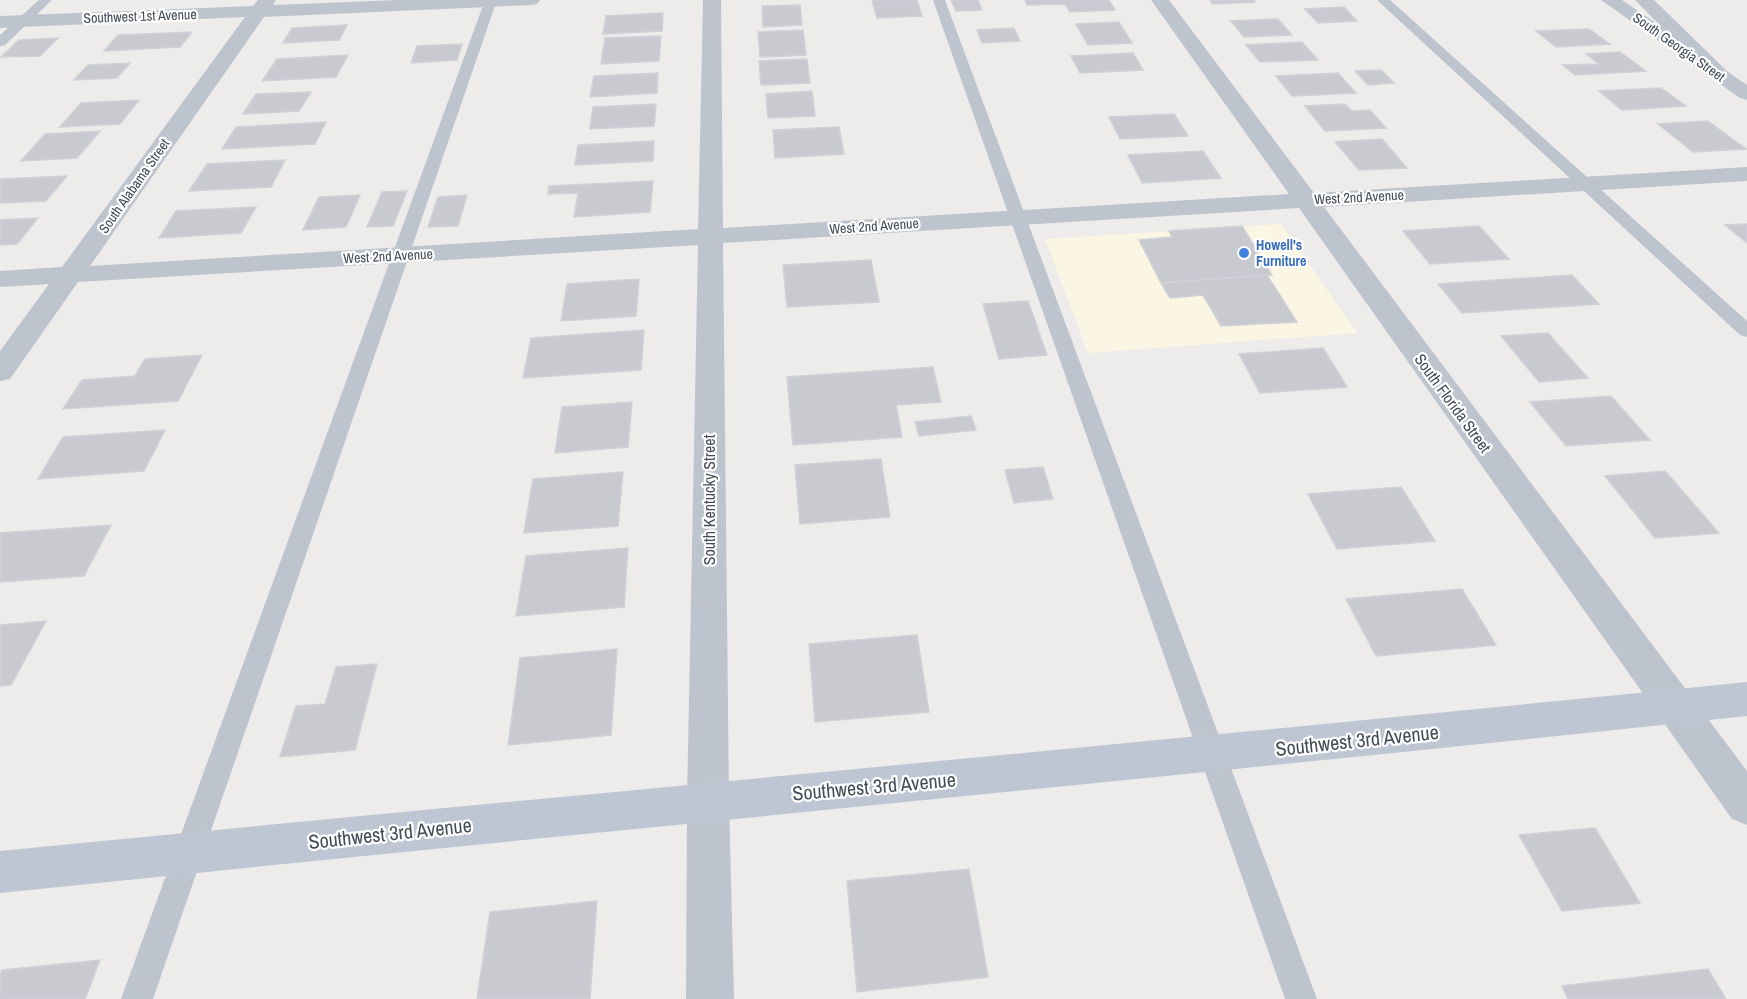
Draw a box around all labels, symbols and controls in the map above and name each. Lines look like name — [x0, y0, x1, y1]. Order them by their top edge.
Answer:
street label: Southwest 1st Avenue — [83, 5, 197, 27]
street label: South Georgia Street — [1629, 9, 1729, 85]
street label: South Alabama Street — [95, 135, 173, 237]
street label: West 2nd Avenue — [1314, 186, 1404, 208]
street label: West 2nd Avenue — [829, 214, 919, 238]
place label: Howell's Furniture — [1256, 236, 1306, 270]
street label: West 2nd Avenue — [343, 245, 433, 267]
marker: Howell's Furniture — [1237, 246, 1251, 260]
street label: South Florida Street — [1410, 349, 1497, 457]
street label: South Kentucky Street — [698, 434, 720, 565]
street label: Southwest 3rd Avenue — [1274, 718, 1440, 762]
street label: Southwest 3rd Avenue — [791, 765, 957, 807]
street label: Southwest 3rd Avenue — [307, 811, 473, 855]

